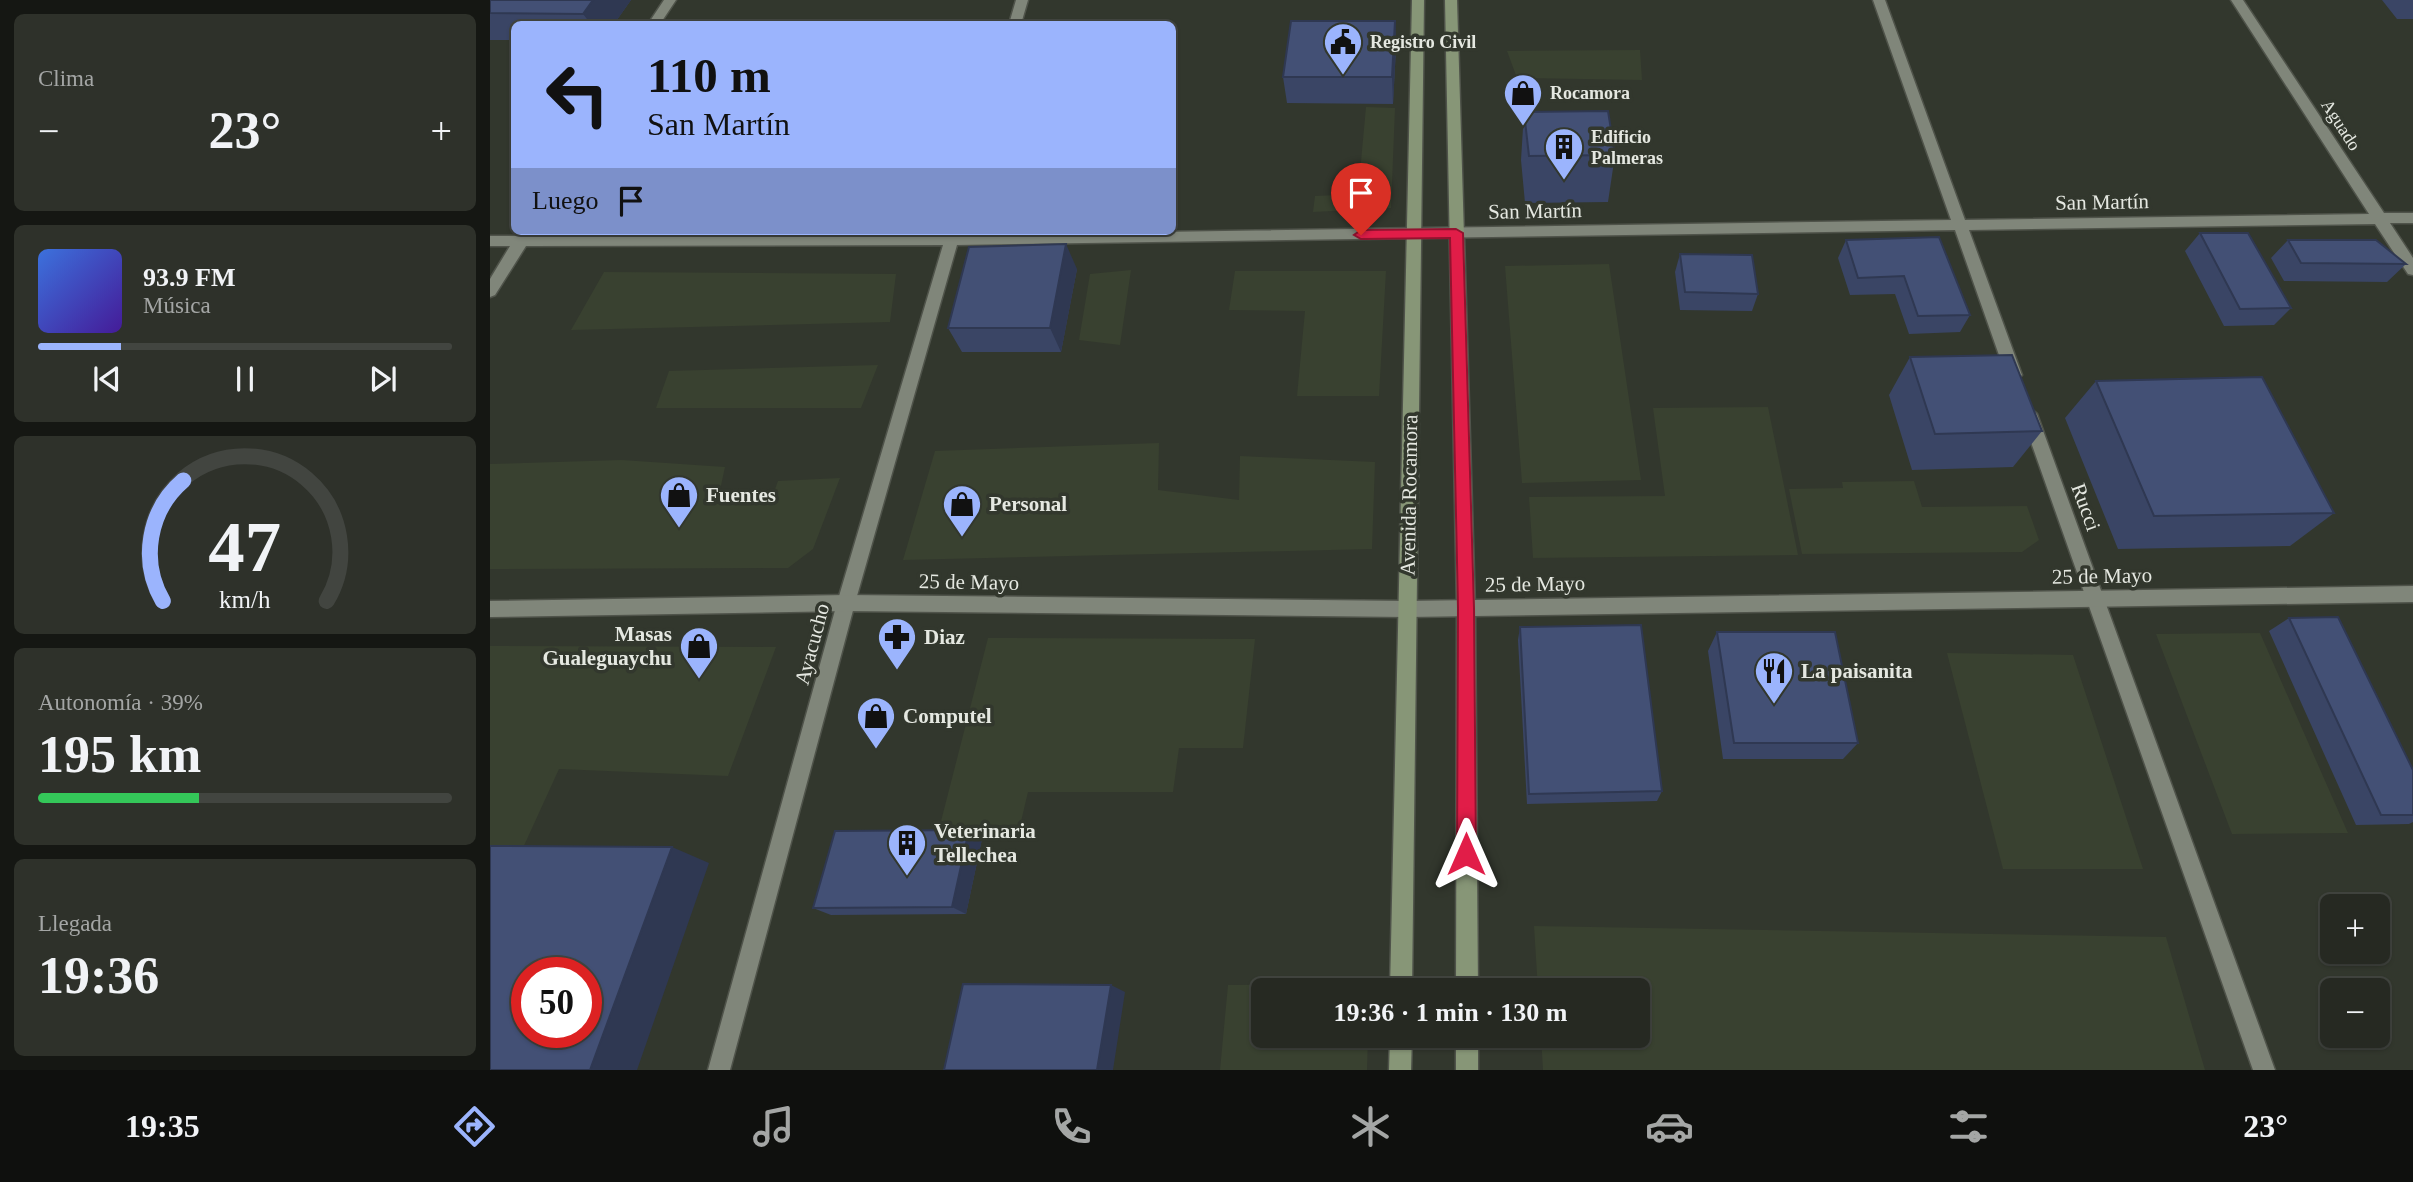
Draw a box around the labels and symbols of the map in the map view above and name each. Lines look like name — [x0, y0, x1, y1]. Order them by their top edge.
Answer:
public building icon: Registro Civil — [1322, 21, 1364, 76]
place label: Registro Civil — [1370, 32, 1476, 52]
shop icon: Rocamora — [1502, 72, 1544, 127]
place label: Rocamora — [1550, 83, 1630, 103]
street label: Aguado — [2317, 96, 2365, 154]
building icon: Edificio Palmeras — [1543, 126, 1585, 181]
place label: Edificio Palmeras — [1591, 127, 1663, 168]
pin — [1331, 163, 1391, 235]
street label: San Martín — [2055, 189, 2150, 215]
street label: San Martín — [1488, 198, 1583, 224]
street label: Avenida Rocamora — [1396, 414, 1422, 576]
shop icon: Fuentes — [658, 474, 700, 529]
street label: Rucci — [2066, 480, 2106, 534]
place label: Fuentes — [706, 483, 776, 507]
shop icon: Personal — [941, 483, 983, 538]
place label: Personal — [989, 492, 1067, 516]
street label: 25 de Mayo — [2052, 563, 2152, 589]
street label: 25 de Mayo — [919, 569, 1019, 595]
street label: 25 de Mayo — [1485, 571, 1585, 597]
street label: Ayacucho — [790, 601, 834, 687]
pharmacy icon: Diaz — [876, 616, 918, 671]
place label: Masas Gualeguaychu — [542, 622, 672, 670]
shop icon: Masas Gualeguaychu — [678, 625, 720, 680]
place label: Diaz — [924, 625, 965, 649]
restaurant icon: La paisanita — [1753, 650, 1795, 705]
place label: La paisanita — [1801, 659, 1913, 683]
shop icon: Computel — [855, 695, 897, 750]
place label: Computel — [903, 704, 992, 728]
position arrow — [1429, 817, 1503, 891]
place label: Veterinaria Tellechea — [934, 819, 1036, 867]
building icon: Veterinaria Tellechea — [886, 822, 928, 877]
speed limit sign: 50 — [511, 957, 602, 1048]

